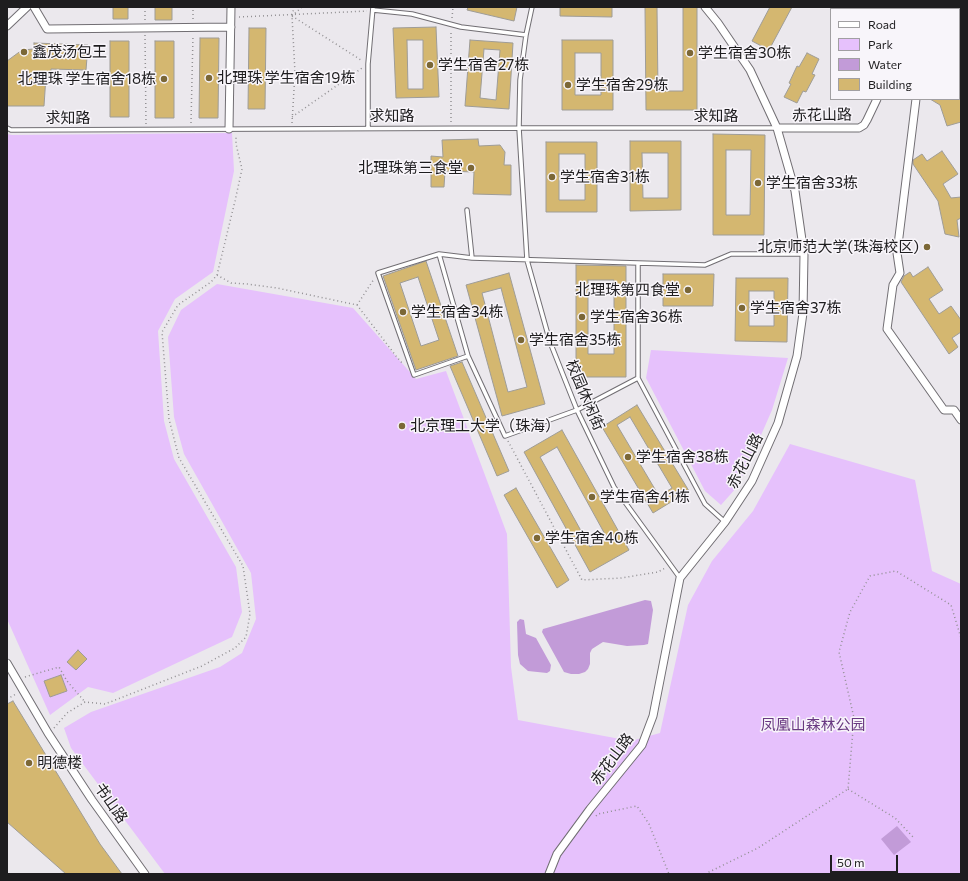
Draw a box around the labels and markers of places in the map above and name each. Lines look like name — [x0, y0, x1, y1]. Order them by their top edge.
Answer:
place label: 鑫茂汤包王 — [32, 43, 107, 61]
place label: 学生宿舍30栋 — [698, 44, 791, 62]
marker: 鑫茂汤包王 — [19, 47, 29, 57]
marker: 学生宿舍30栋 — [685, 48, 695, 58]
place label: 学生宿舍27栋 — [438, 56, 529, 74]
marker: 学生宿舍27栋 — [425, 60, 435, 70]
place label: 北理珠 学生宿舍19栋 — [217, 69, 355, 87]
place label: 北理珠 学生宿舍18栋 — [18, 70, 156, 88]
marker: 北理珠 学生宿舍19栋 — [204, 73, 214, 83]
marker: 北理珠 学生宿舍18栋 — [159, 74, 169, 84]
place label: 学生宿舍29栋 — [576, 76, 668, 94]
marker: 学生宿舍29栋 — [563, 80, 573, 90]
place label: 北理珠第三食堂 — [358, 159, 463, 177]
marker: 北理珠第三食堂 — [466, 163, 476, 173]
place label: 学生宿舍31栋 — [560, 168, 650, 186]
marker: 学生宿舍31栋 — [547, 172, 557, 182]
place label: 学生宿舍33栋 — [766, 174, 858, 192]
marker: 学生宿舍33栋 — [753, 178, 763, 188]
place label: 北京师范大学(珠海校区) — [757, 238, 919, 256]
marker: 北京师范大学(珠海校区) — [922, 242, 932, 252]
place label: 北理珠第四食堂 — [575, 281, 680, 299]
marker: 北理珠第四食堂 — [683, 285, 693, 295]
place label: 学生宿舍37栋 — [750, 299, 841, 317]
place label: 学生宿舍34栋 — [411, 303, 504, 321]
marker: 学生宿舍37栋 — [737, 303, 747, 313]
marker: 学生宿舍34栋 — [398, 307, 408, 317]
place label: 学生宿舍36栋 — [590, 308, 683, 326]
marker: 学生宿舍36栋 — [577, 312, 587, 322]
place label: 学生宿舍35栋 — [529, 331, 621, 349]
marker: 学生宿舍35栋 — [516, 335, 526, 345]
place label: 北京理工大学（珠海） — [410, 417, 560, 435]
marker: 北京理工大学（珠海） — [397, 421, 407, 431]
place label: 学生宿舍38栋 — [636, 448, 729, 466]
marker: 学生宿舍38栋 — [623, 452, 633, 462]
place label: 学生宿舍41栋 — [600, 488, 690, 506]
marker: 学生宿舍41栋 — [587, 492, 597, 502]
place label: 学生宿舍40栋 — [545, 529, 639, 547]
marker: 学生宿舍40栋 — [532, 533, 542, 543]
place label: 明德楼 — [37, 754, 82, 772]
marker: 明德楼 — [24, 758, 34, 768]

